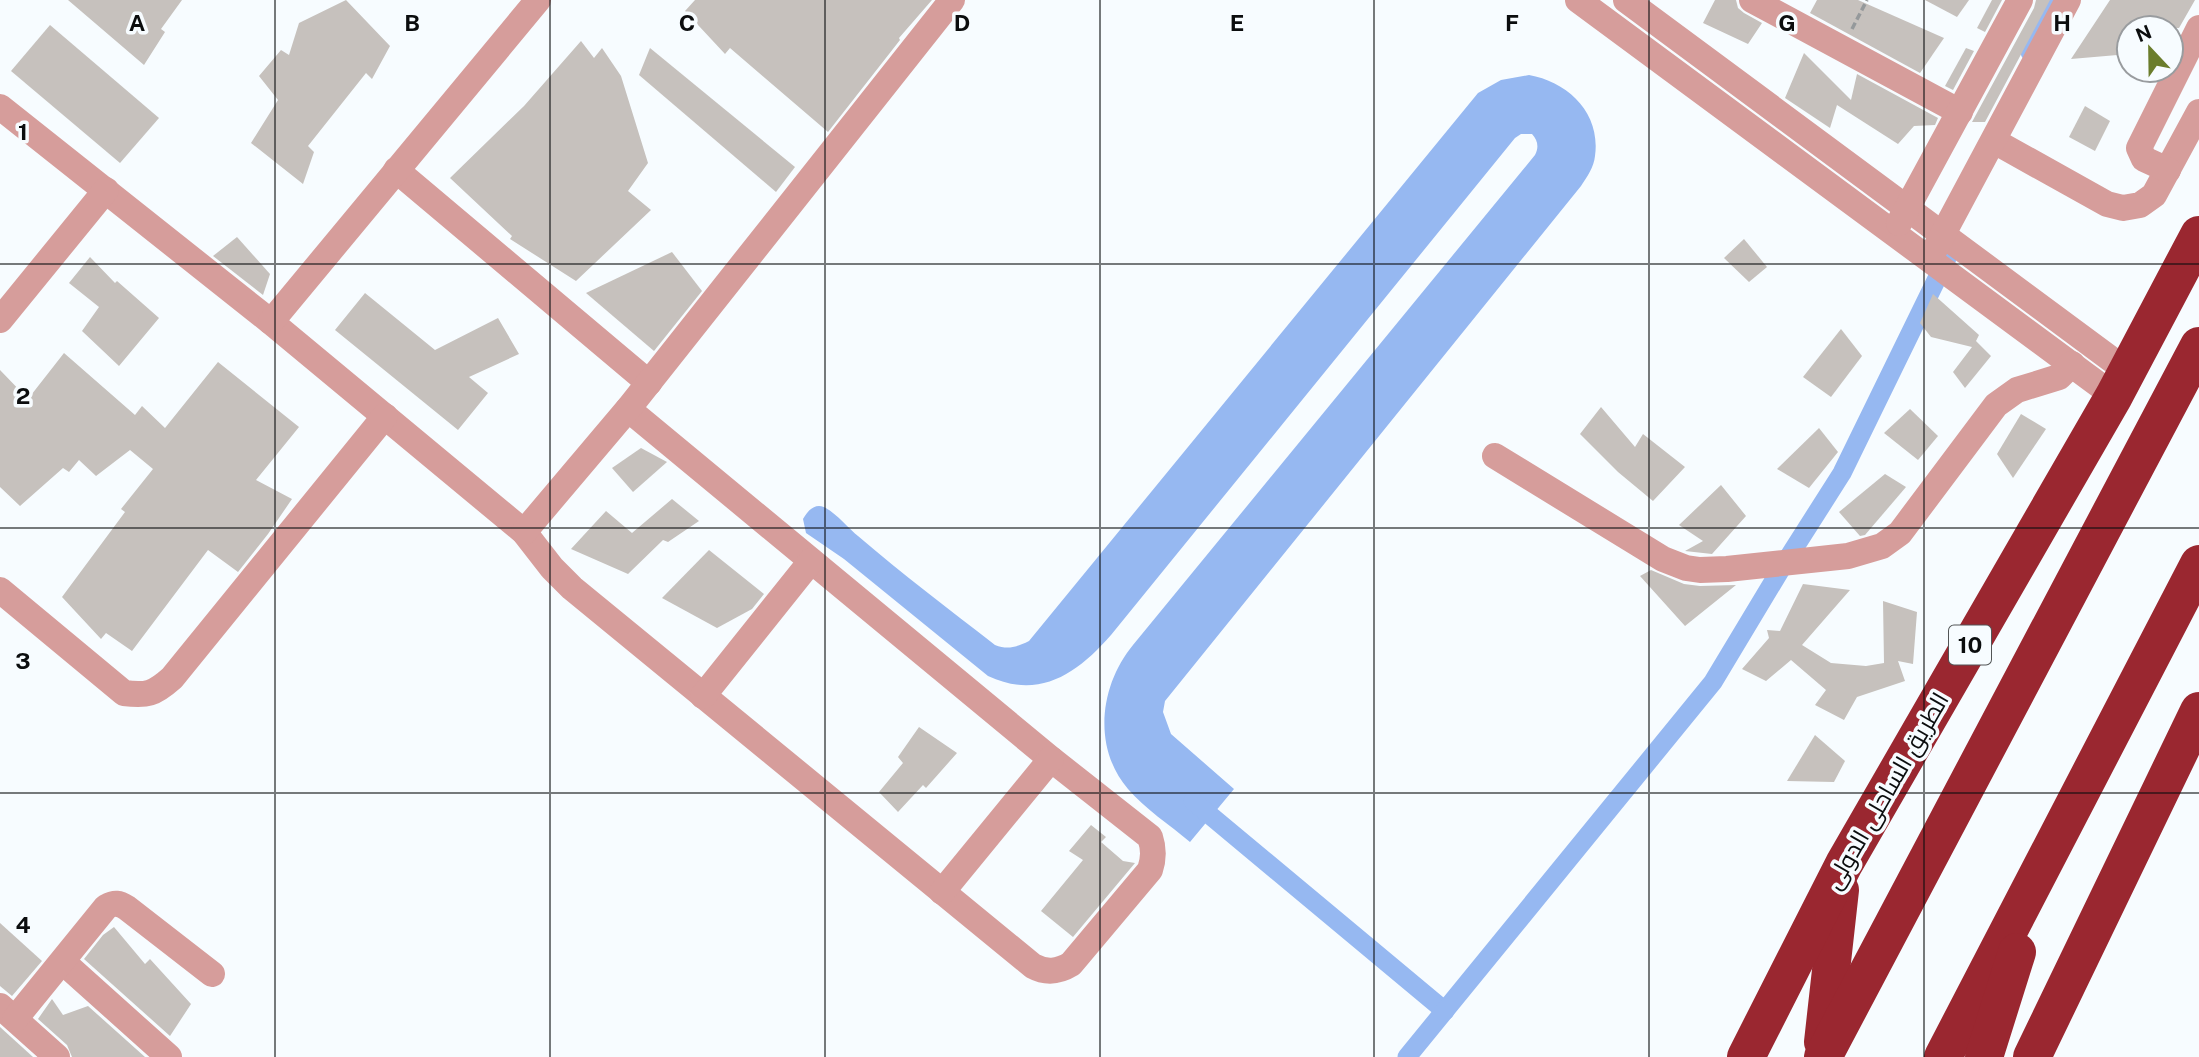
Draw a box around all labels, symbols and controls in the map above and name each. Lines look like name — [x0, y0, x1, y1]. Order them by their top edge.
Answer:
text: A — [129, 9, 146, 36]
text: B — [404, 9, 420, 36]
text: C — [679, 9, 695, 36]
text: D — [954, 9, 970, 36]
text: E — [1230, 9, 1244, 36]
text: F — [1505, 9, 1519, 36]
text: G — [1778, 9, 1796, 36]
text: H — [2053, 9, 2071, 36]
north arrow — [2115, 14, 2185, 84]
text: N — [2133, 20, 2155, 46]
text: 1 — [18, 118, 28, 145]
text: 2 — [16, 382, 30, 409]
road number: 10 — [1949, 625, 1991, 664]
text: 3 — [15, 647, 31, 674]
street label: الطريق الساحلى الدولى — [1818, 687, 1956, 895]
text: 4 — [15, 911, 31, 938]

